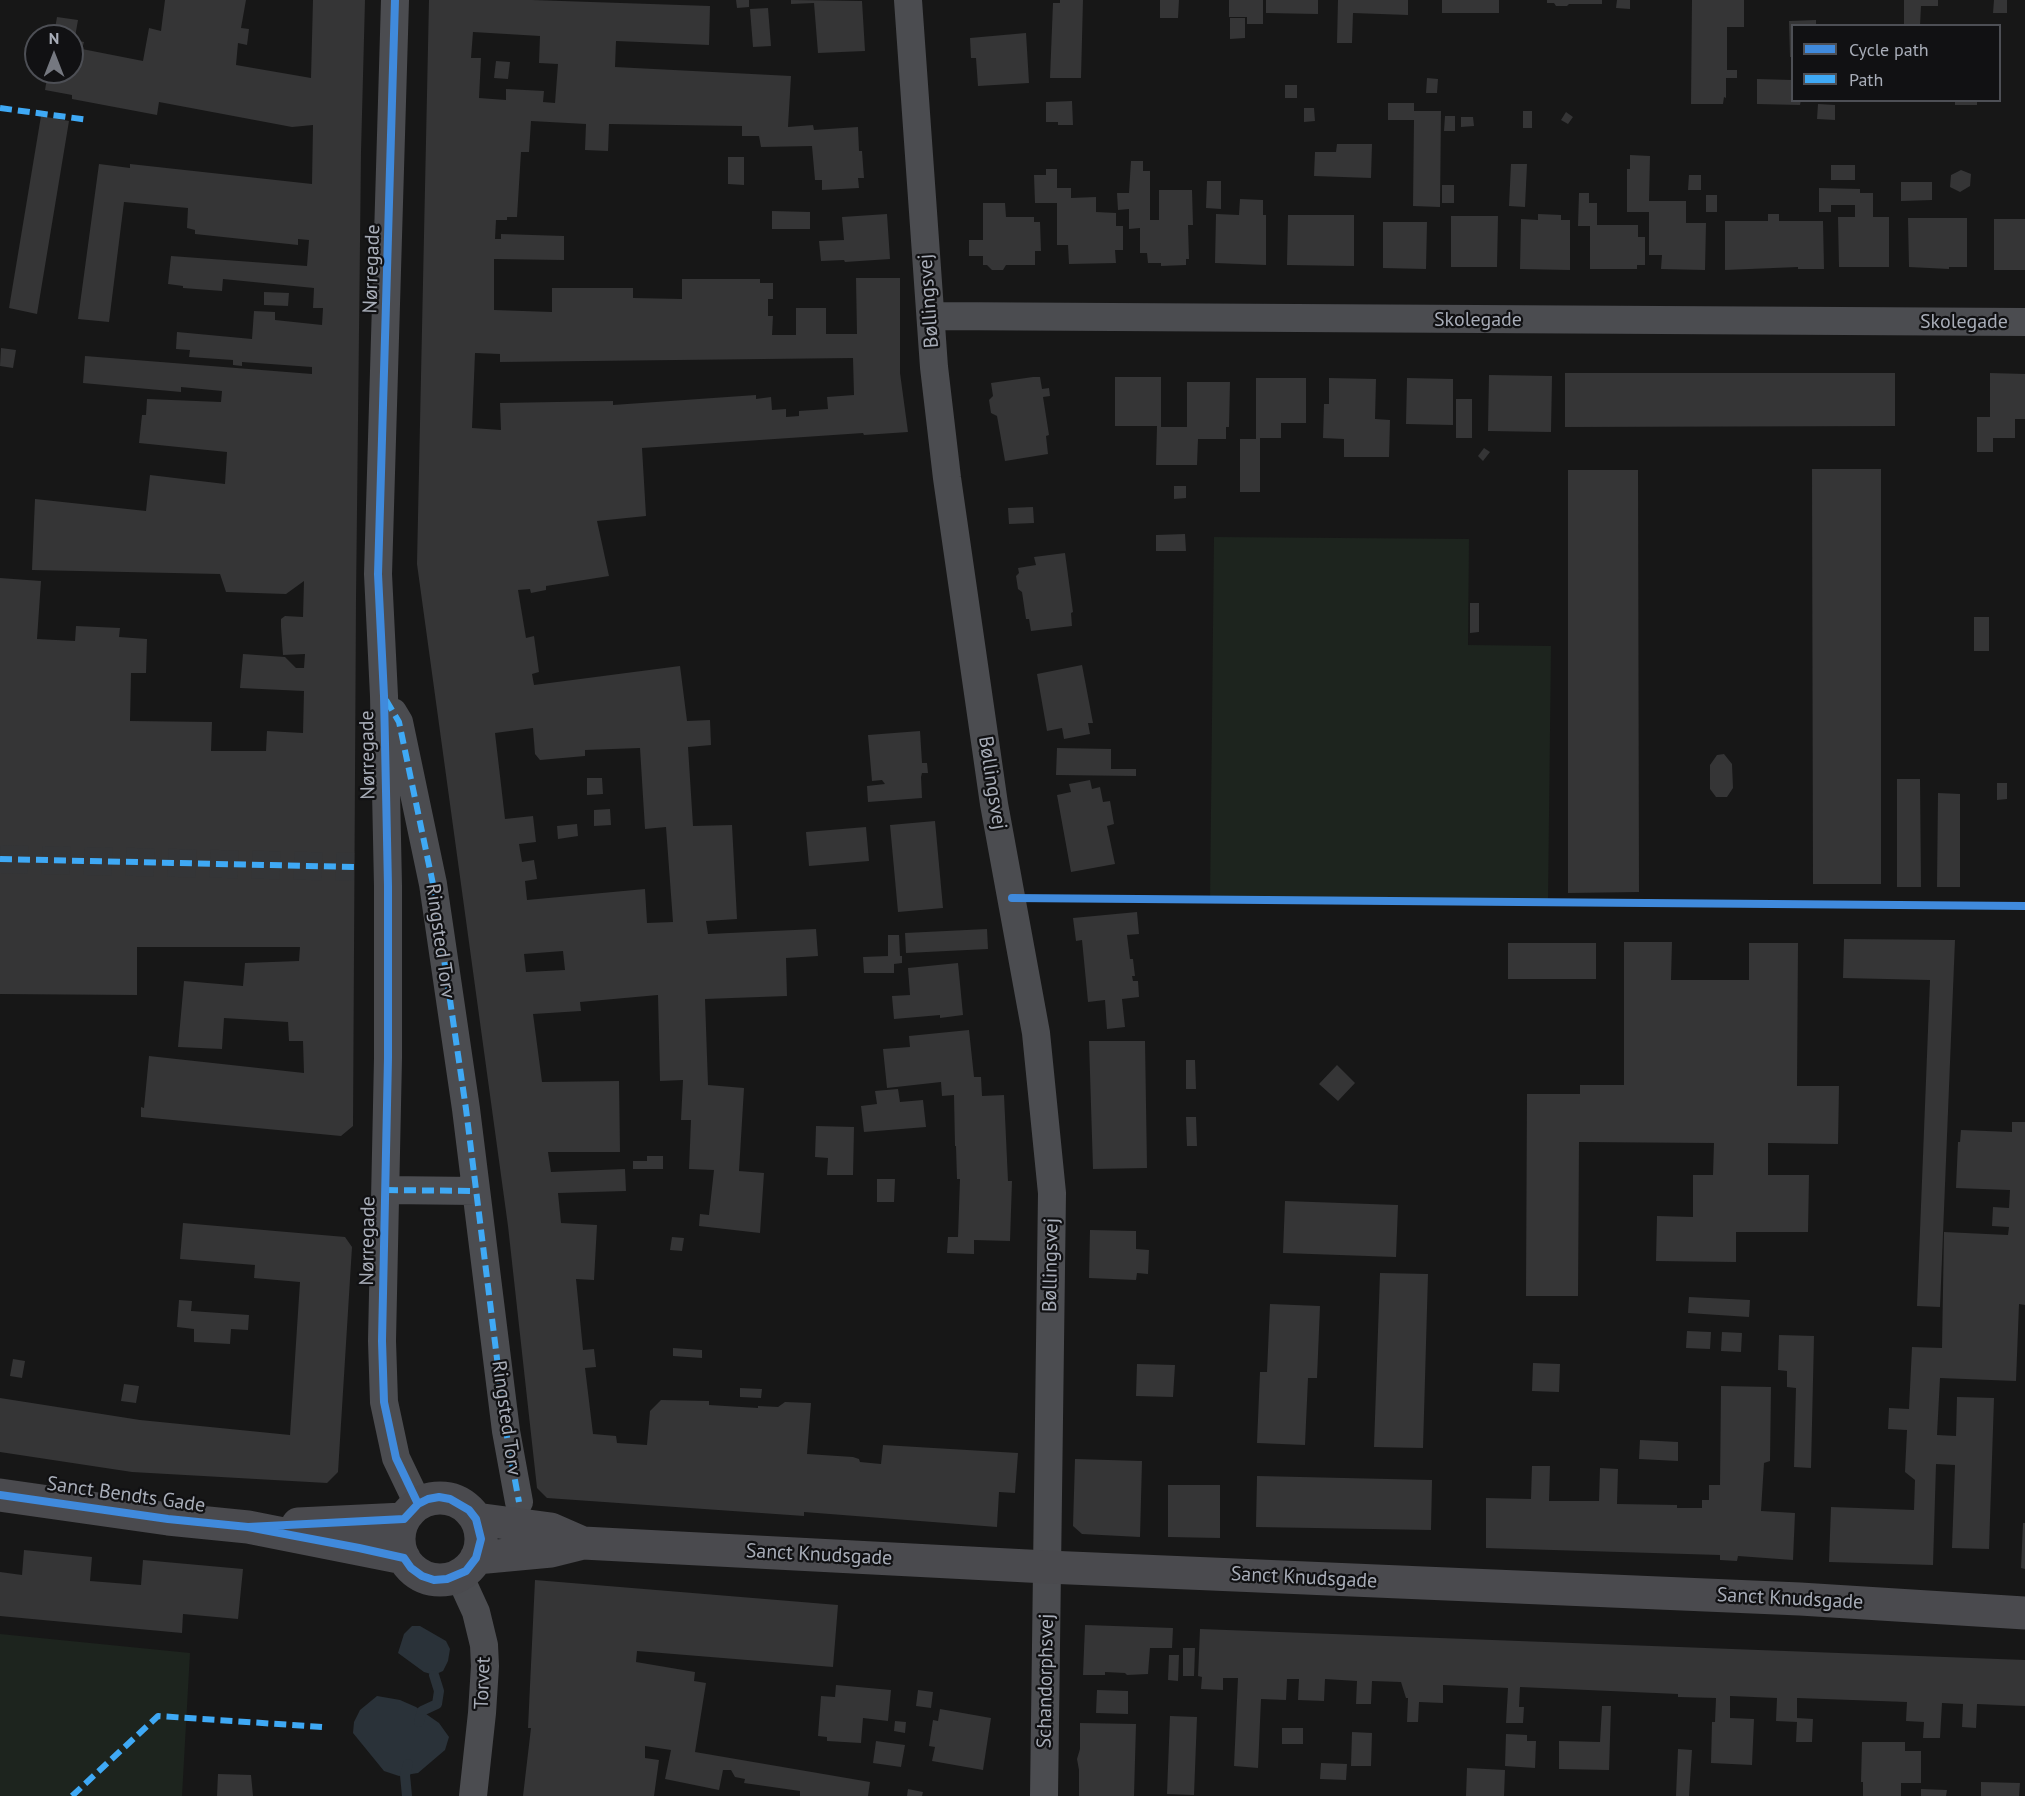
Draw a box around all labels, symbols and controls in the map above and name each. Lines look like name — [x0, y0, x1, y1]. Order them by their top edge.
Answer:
north arrow — [24, 24, 84, 84]
legend — [1791, 24, 2001, 102]
text: N — [49, 28, 59, 48]
text: Cycle path — [1849, 38, 1929, 61]
text: Path — [1849, 68, 1883, 91]
street label: Nørregade — [358, 224, 386, 314]
street label: Bøllingsvej — [914, 253, 944, 349]
street label: Skolegade — [1434, 308, 1522, 332]
street label: Skolegade — [1920, 310, 2008, 334]
street label: Nørregade — [355, 710, 381, 800]
street label: Bøllingsvej — [973, 734, 1011, 832]
street label: Ringsted Torv — [420, 882, 460, 1000]
street label: Nørregade — [355, 1196, 381, 1286]
street label: Bøllingsvej — [1038, 1218, 1064, 1312]
street label: Ringsted Torv — [486, 1359, 526, 1477]
street label: Sanct Bendts Gade — [45, 1472, 207, 1518]
street label: Sanct Knudsgade — [745, 1539, 893, 1571]
street label: Sanct Knudsgade — [1230, 1562, 1378, 1594]
street label: Sanct Knudsgade — [1716, 1583, 1864, 1615]
street label: Schandorphsvej — [1033, 1613, 1059, 1749]
street label: Torvet — [470, 1656, 496, 1710]

